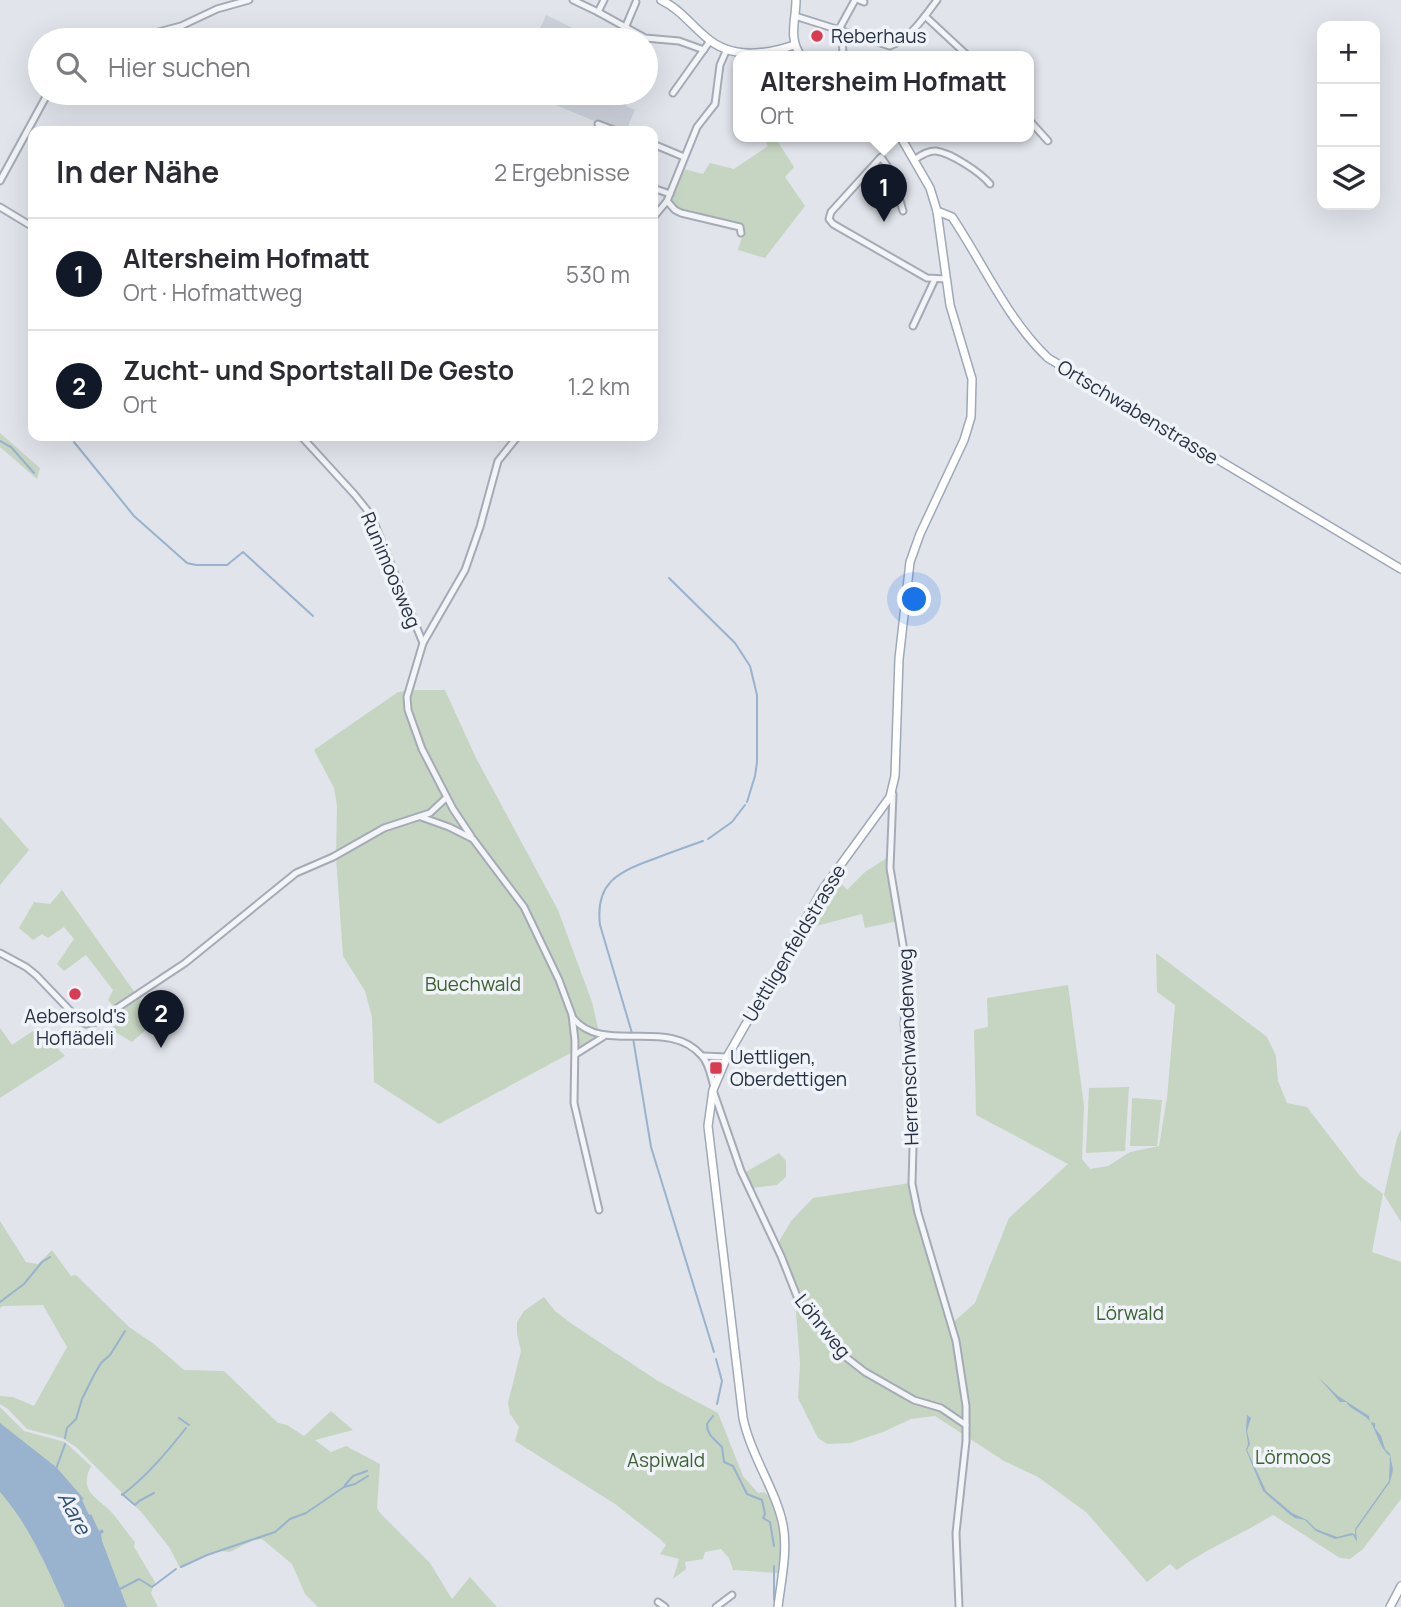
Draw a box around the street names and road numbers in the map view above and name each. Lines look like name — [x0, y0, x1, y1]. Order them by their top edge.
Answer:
street label: Ortschwabenstrasse — [1053, 354, 1223, 470]
street label: Runimoosweg — [355, 508, 427, 632]
street label: Uettligenfeldstrasse — [737, 859, 851, 1027]
street label: Herrenschwandenweg — [892, 948, 924, 1146]
street label: Löhrweg — [789, 1288, 857, 1364]

